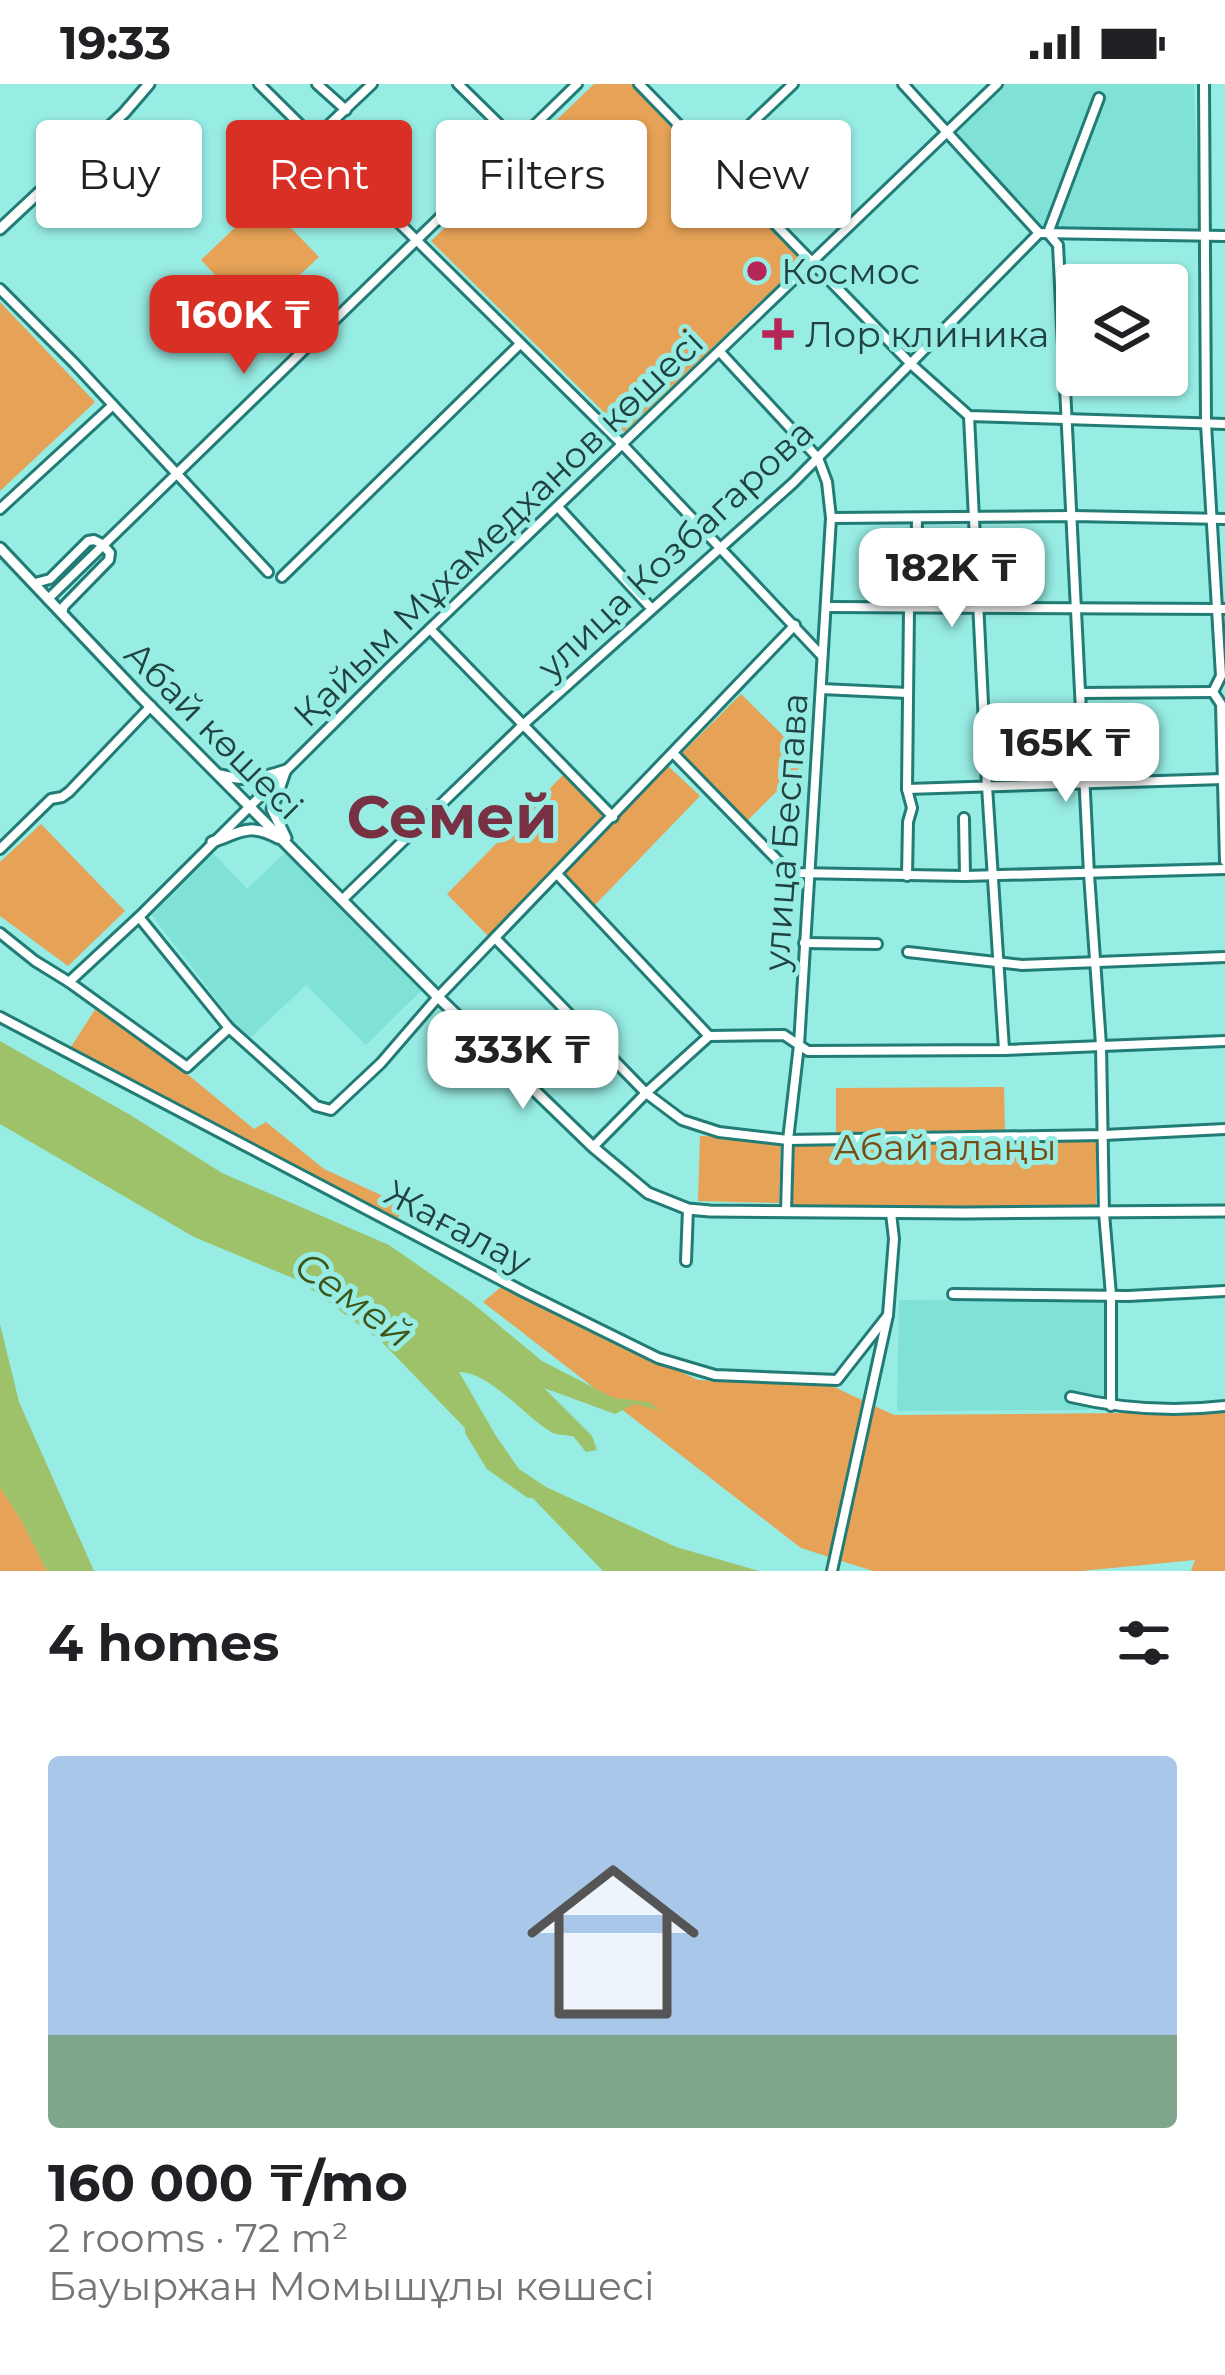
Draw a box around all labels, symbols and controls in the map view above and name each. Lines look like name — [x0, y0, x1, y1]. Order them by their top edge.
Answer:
text: 19:33 — [60, 15, 171, 70]
chip: Buy — [36, 120, 202, 228]
chip: Rent — [226, 120, 412, 228]
chip: Filters — [436, 120, 647, 228]
chip: New — [671, 120, 851, 228]
place label: Космос — [781, 249, 920, 293]
marker: Космос — [744, 258, 770, 284]
map controls — [1056, 264, 1188, 396]
button: layers — [1056, 264, 1188, 396]
pin: 160K ₸ — [146, 275, 342, 377]
text: 160K ₸ — [177, 290, 311, 338]
place label: Лор клиника — [805, 312, 1049, 356]
marker: Лор клиника — [762, 318, 794, 350]
street label: Қайым Мұхамедханов көшесі — [284, 320, 712, 736]
street label: улица Козбагарова — [527, 410, 822, 689]
pin: 182K ₸ — [854, 528, 1050, 630]
text: 182K ₸ — [886, 543, 1018, 591]
street label: Абай көшесі — [116, 632, 312, 828]
street label: улица Беспава — [753, 692, 817, 973]
pin: 165K ₸ — [968, 703, 1164, 805]
text: 165K ₸ — [1000, 718, 1132, 766]
district label: Семей — [346, 780, 558, 853]
pin: 333K ₸ — [425, 1010, 621, 1112]
text: 333K ₸ — [454, 1025, 592, 1073]
park label: Абай алаңы — [833, 1125, 1057, 1169]
street label: Жағалау — [377, 1170, 539, 1284]
water label: Семей — [286, 1240, 422, 1358]
icon: filters — [1111, 1610, 1177, 1676]
text: 4 homes — [48, 1612, 279, 1674]
icon: home — [505, 1834, 721, 2050]
text: 160 000 ₸/mo — [48, 2152, 408, 2214]
text: 2 rooms · 72 m² — [48, 2214, 349, 2262]
text: Бауыржан Момышұлы көшесі — [48, 2262, 655, 2310]

